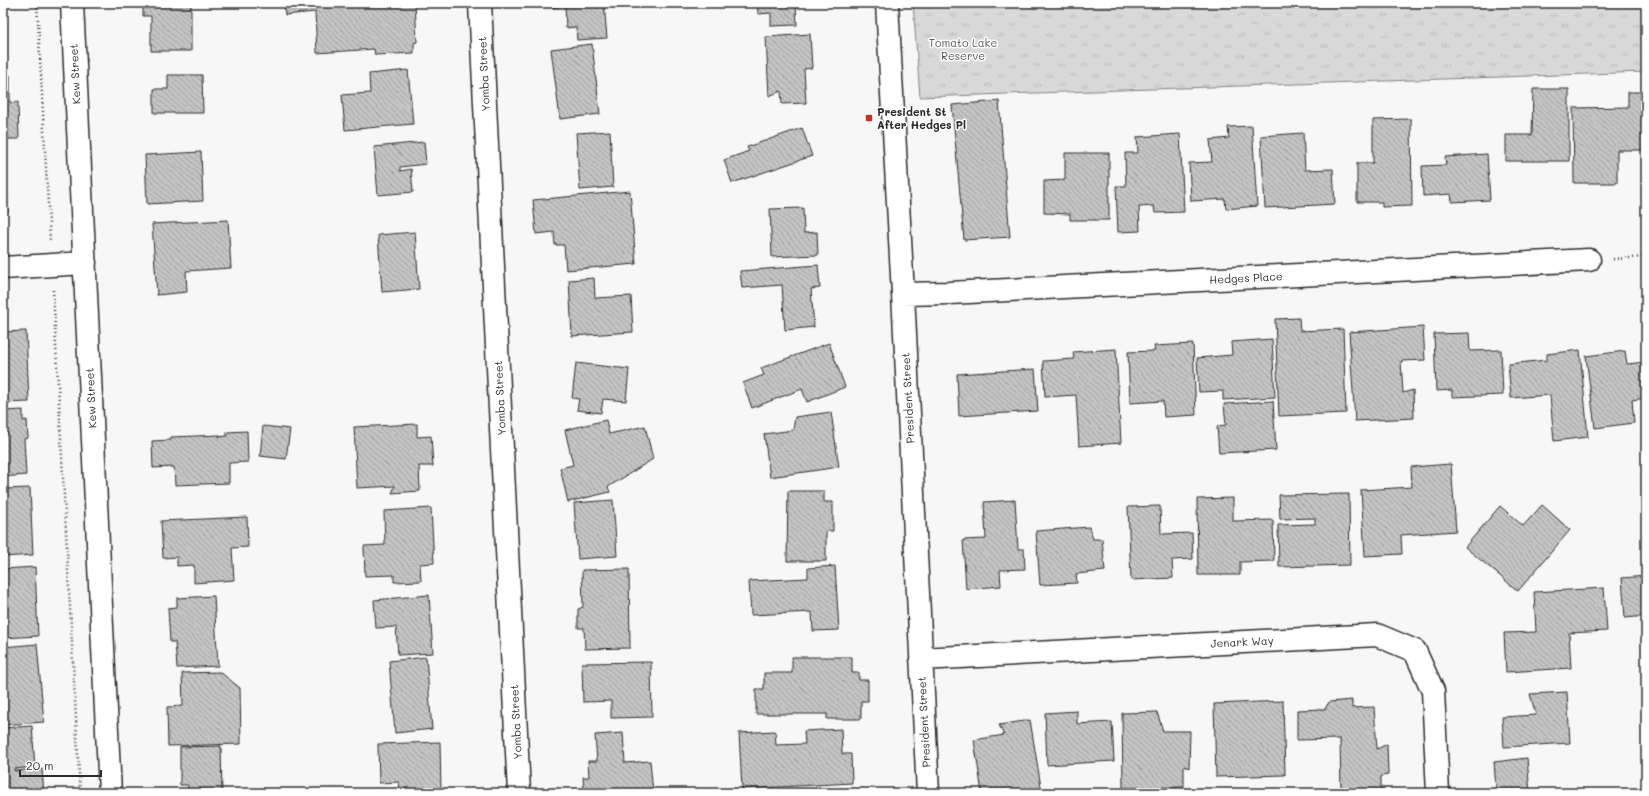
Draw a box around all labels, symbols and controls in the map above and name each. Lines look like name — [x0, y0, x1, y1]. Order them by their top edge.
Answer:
park label: Tomato Lake Reserve — [929, 35, 997, 63]
street label: Yomba Street — [474, 36, 493, 112]
street label: Kew Street — [65, 43, 84, 105]
place label: President St After Hedges Pl — [877, 104, 966, 132]
marker: President St After Hedges Pl — [864, 113, 874, 123]
street label: Hedges Place — [1209, 268, 1283, 287]
street label: President Street — [898, 352, 917, 444]
street label: Yomba Street — [490, 360, 509, 436]
street label: Kew Street — [81, 367, 100, 429]
street label: Jenark Way — [1210, 632, 1274, 651]
street label: President Street — [914, 676, 933, 768]
street label: Yomba Street — [506, 684, 525, 760]
scale bar — [20, 752, 101, 778]
text: 20 m — [26, 757, 54, 773]

